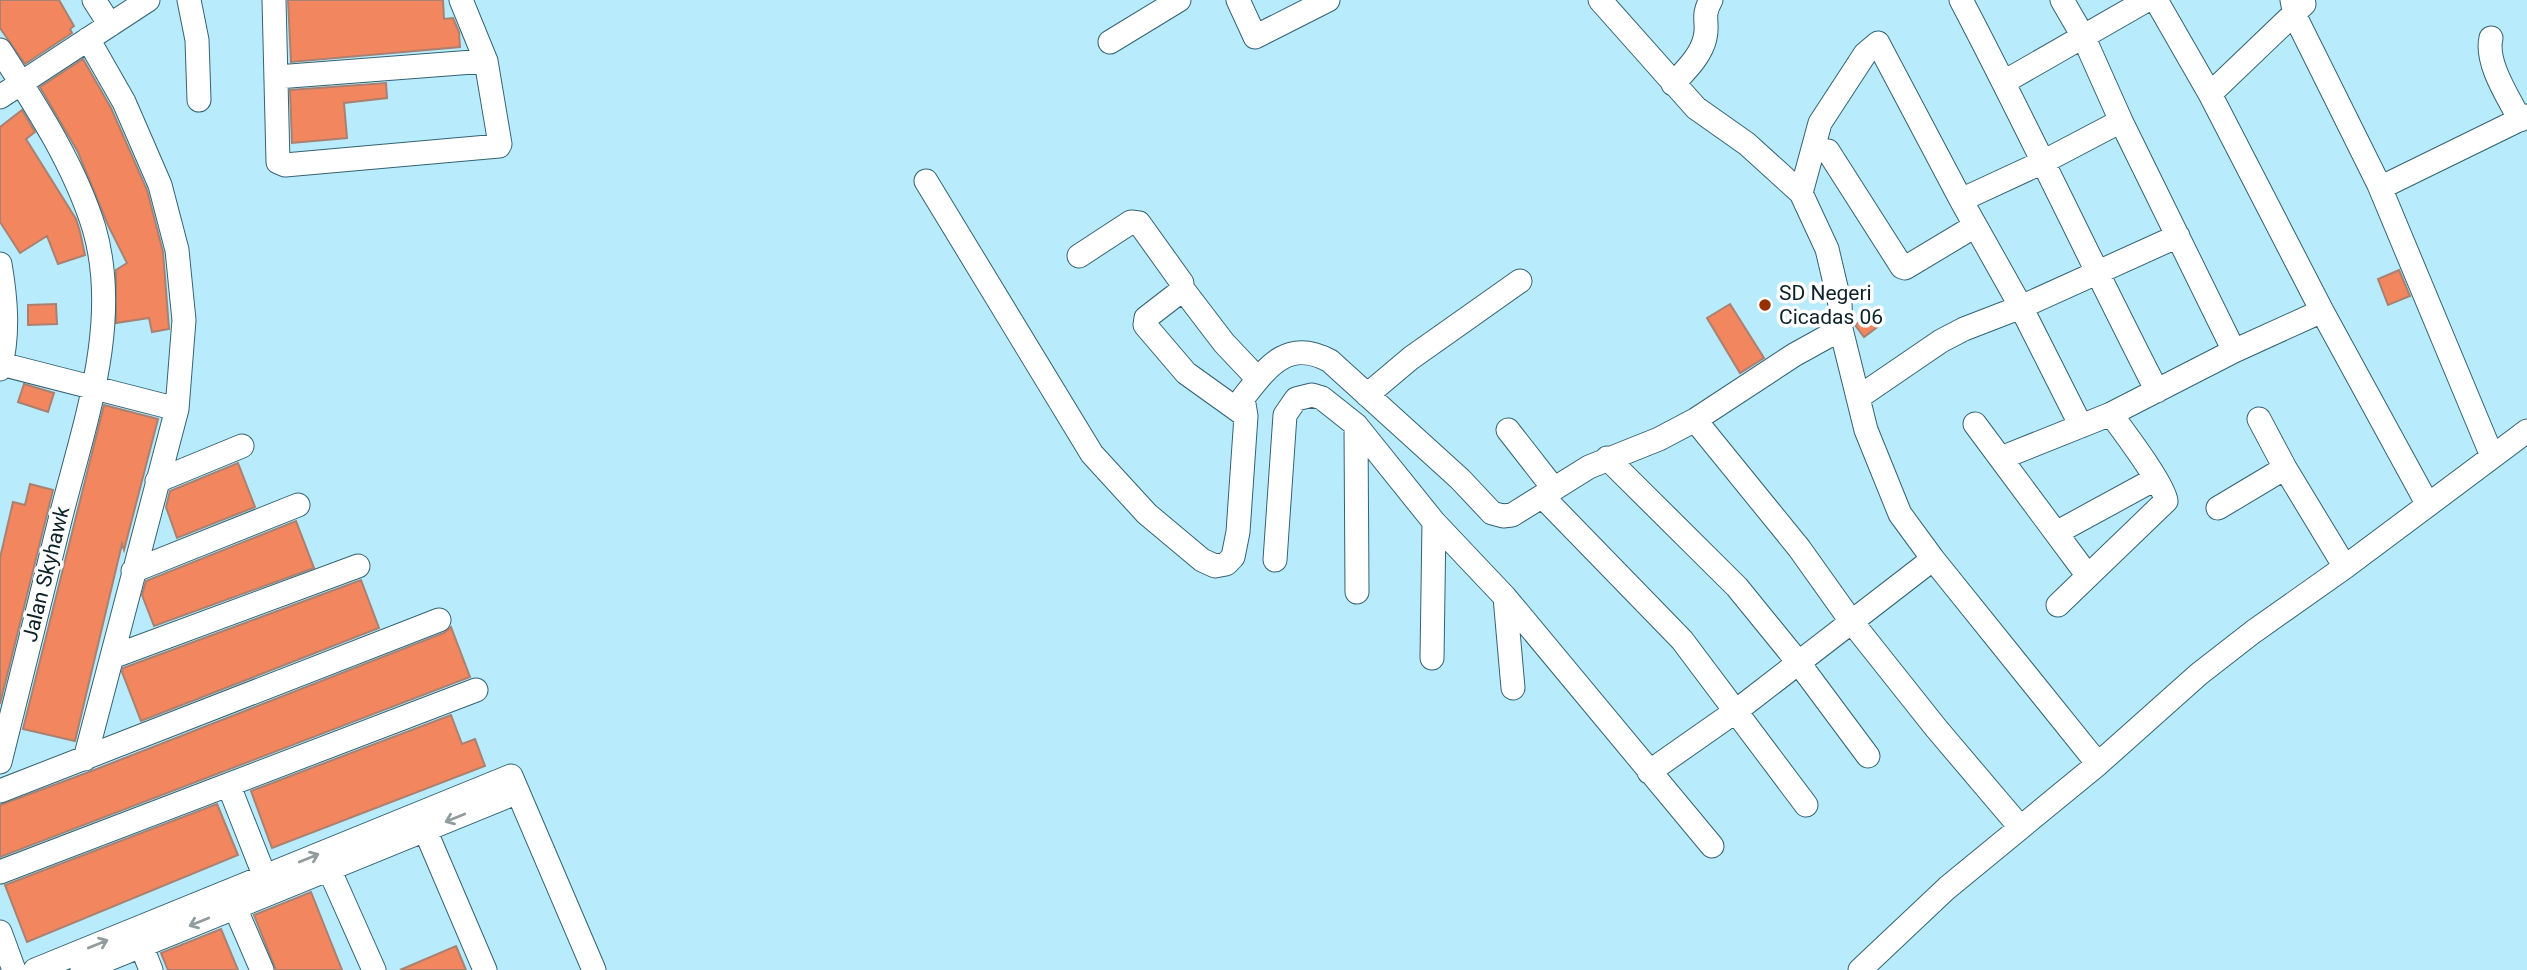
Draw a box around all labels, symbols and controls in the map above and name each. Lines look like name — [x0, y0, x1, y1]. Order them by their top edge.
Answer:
place label: SD Negeri Cicadas 06 — [1779, 281, 1883, 329]
marker: SD Negeri Cicadas 06 — [1757, 297, 1773, 313]
street label: Jalan Skyhawk — [18, 503, 75, 644]
one-way arrow — [445, 812, 466, 825]
one-way arrow — [297, 851, 319, 864]
one-way arrow — [189, 916, 210, 929]
one-way arrow — [87, 937, 109, 950]

